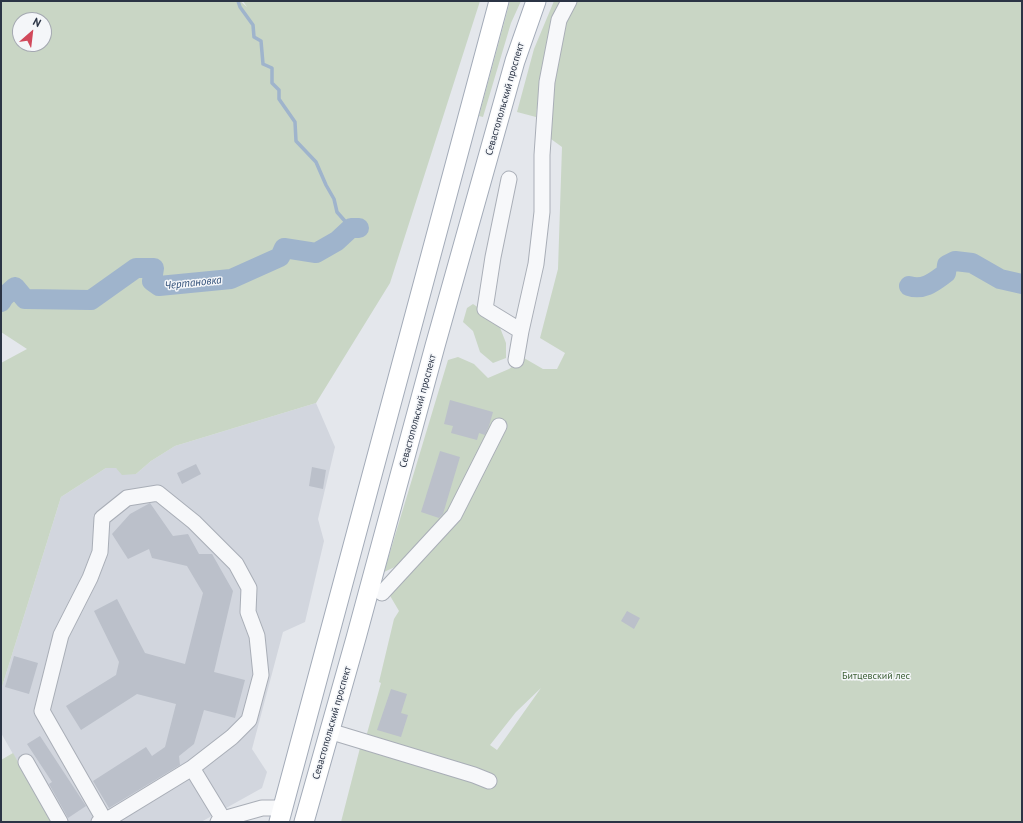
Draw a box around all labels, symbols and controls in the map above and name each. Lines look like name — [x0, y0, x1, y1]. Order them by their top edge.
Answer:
north arrow — [12, 12, 52, 52]
text: N — [31, 14, 44, 30]
street label: Севастопольский проспект — [483, 41, 527, 157]
water label: Чертановка — [164, 273, 222, 293]
street label: Севастопольский проспект — [397, 353, 439, 469]
street label: Севастопольский проспект — [310, 665, 354, 781]
park label: Битцевский лес — [842, 670, 910, 682]

